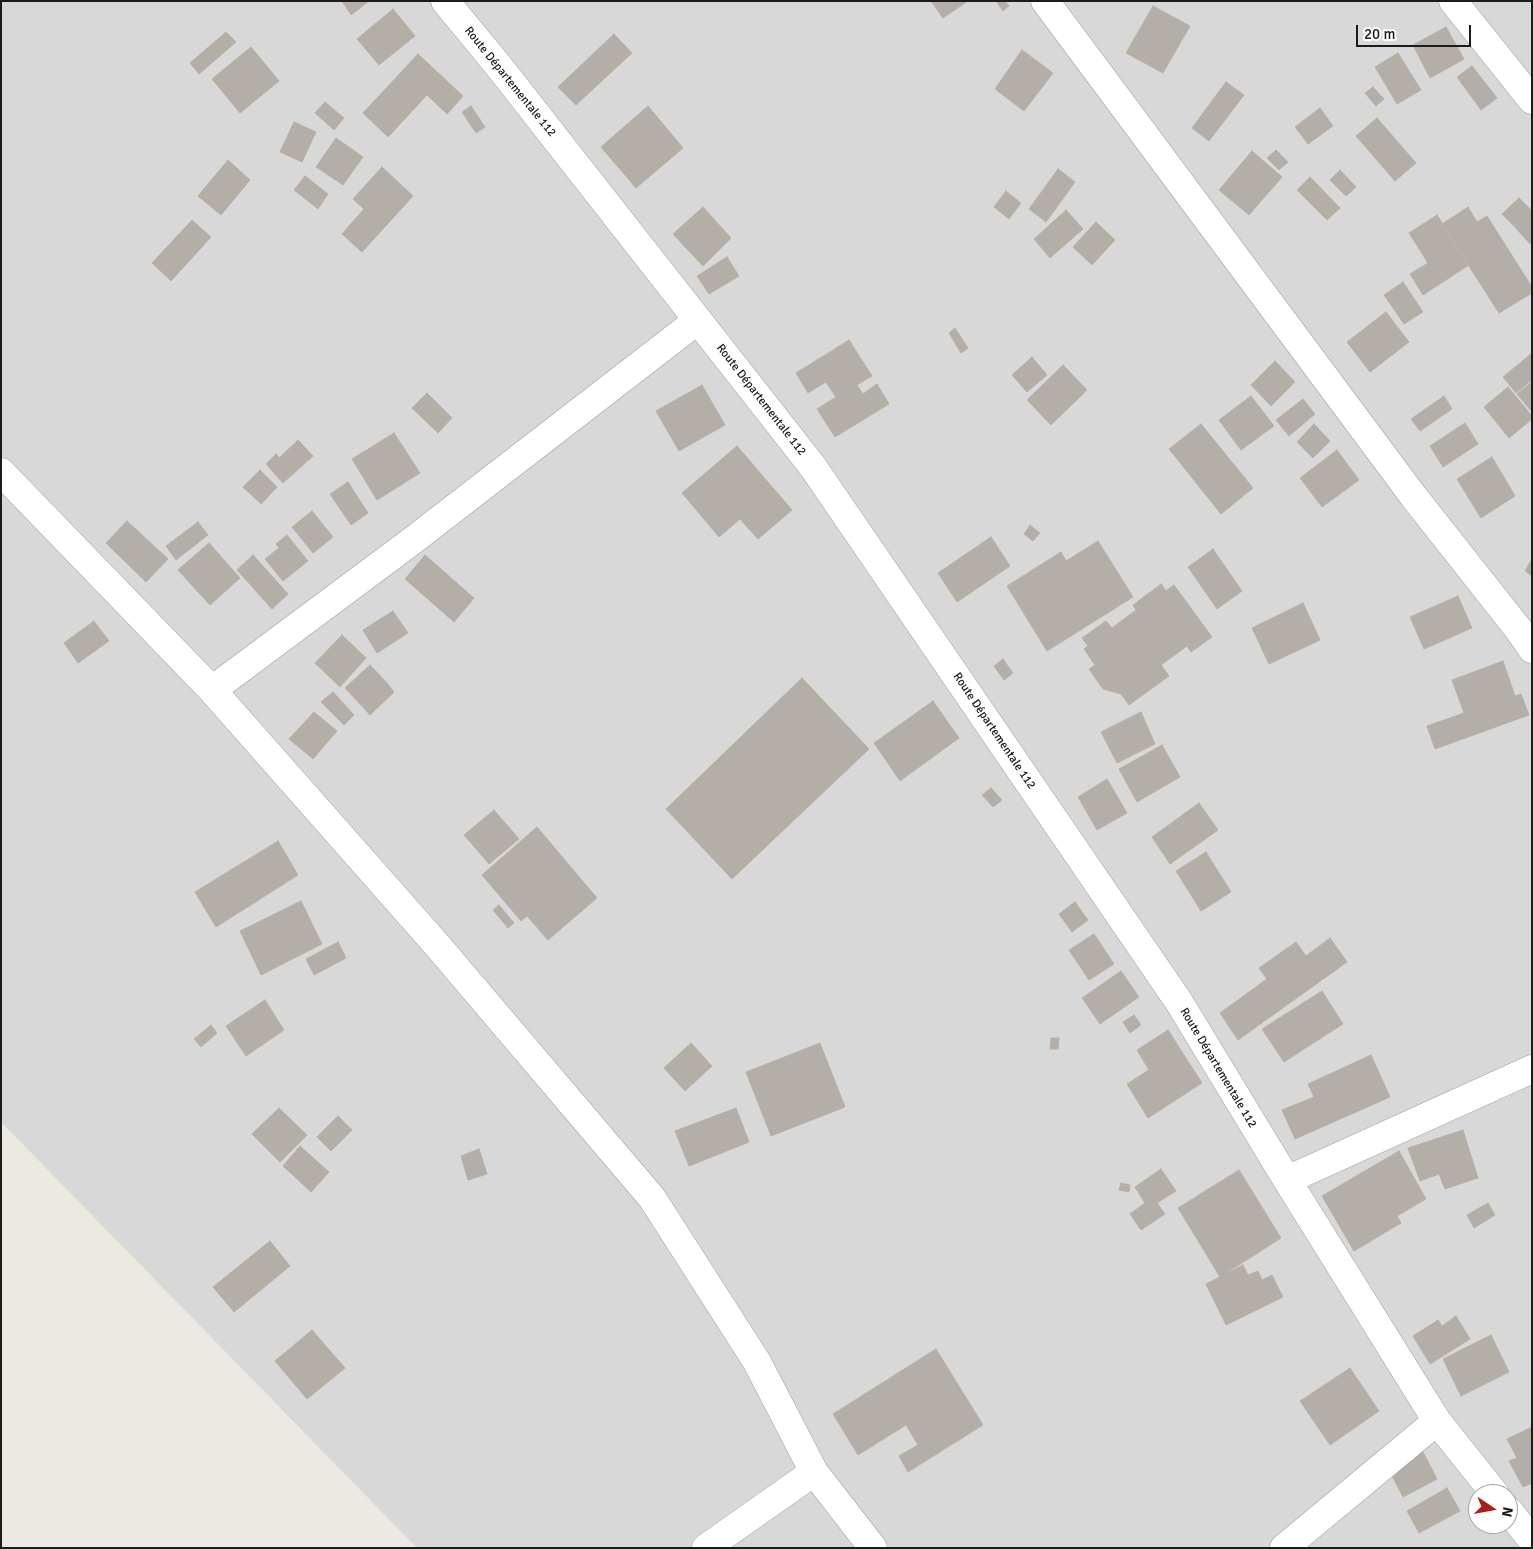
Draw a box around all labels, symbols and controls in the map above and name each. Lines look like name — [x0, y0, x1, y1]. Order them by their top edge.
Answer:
scale bar — [1358, 15, 1473, 47]
street label: Route Départementale 112 — [461, 24, 559, 140]
text: 20 m — [1364, 25, 1395, 43]
street label: Route Départementale 112 — [713, 341, 809, 459]
street label: Route Départementale 112 — [950, 670, 1038, 792]
street label: Route Départementale 112 — [1176, 1005, 1260, 1131]
north arrow — [1468, 1484, 1518, 1534]
text: N — [1498, 1505, 1517, 1519]

